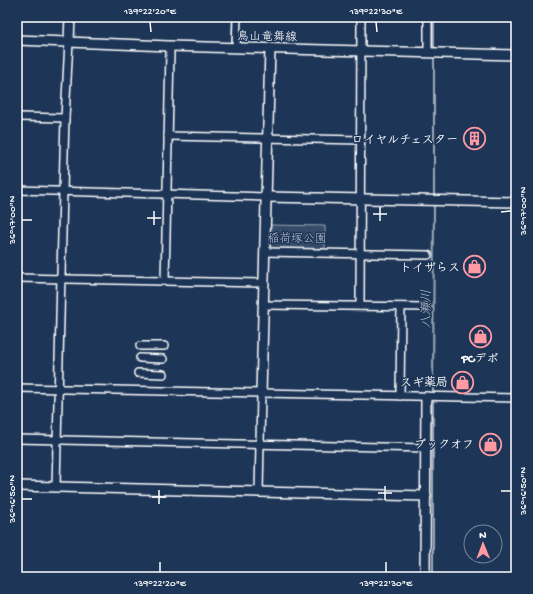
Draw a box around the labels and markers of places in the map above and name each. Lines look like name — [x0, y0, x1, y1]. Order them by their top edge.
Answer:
building icon: ロイヤルチェスター — [461, 126, 487, 152]
place label: ロイヤルチェスター — [351, 134, 458, 148]
shop icon: トイザらス — [462, 254, 488, 280]
place label: トイザらス — [400, 262, 460, 276]
shop icon: PCデポ — [467, 324, 493, 350]
place label: PCデポ — [460, 353, 499, 367]
shop icon: スギ薬局 — [450, 369, 476, 395]
place label: スギ薬局 — [400, 376, 448, 391]
shop icon: ブックオフ — [477, 431, 503, 457]
place label: ブックオフ — [414, 438, 474, 453]

